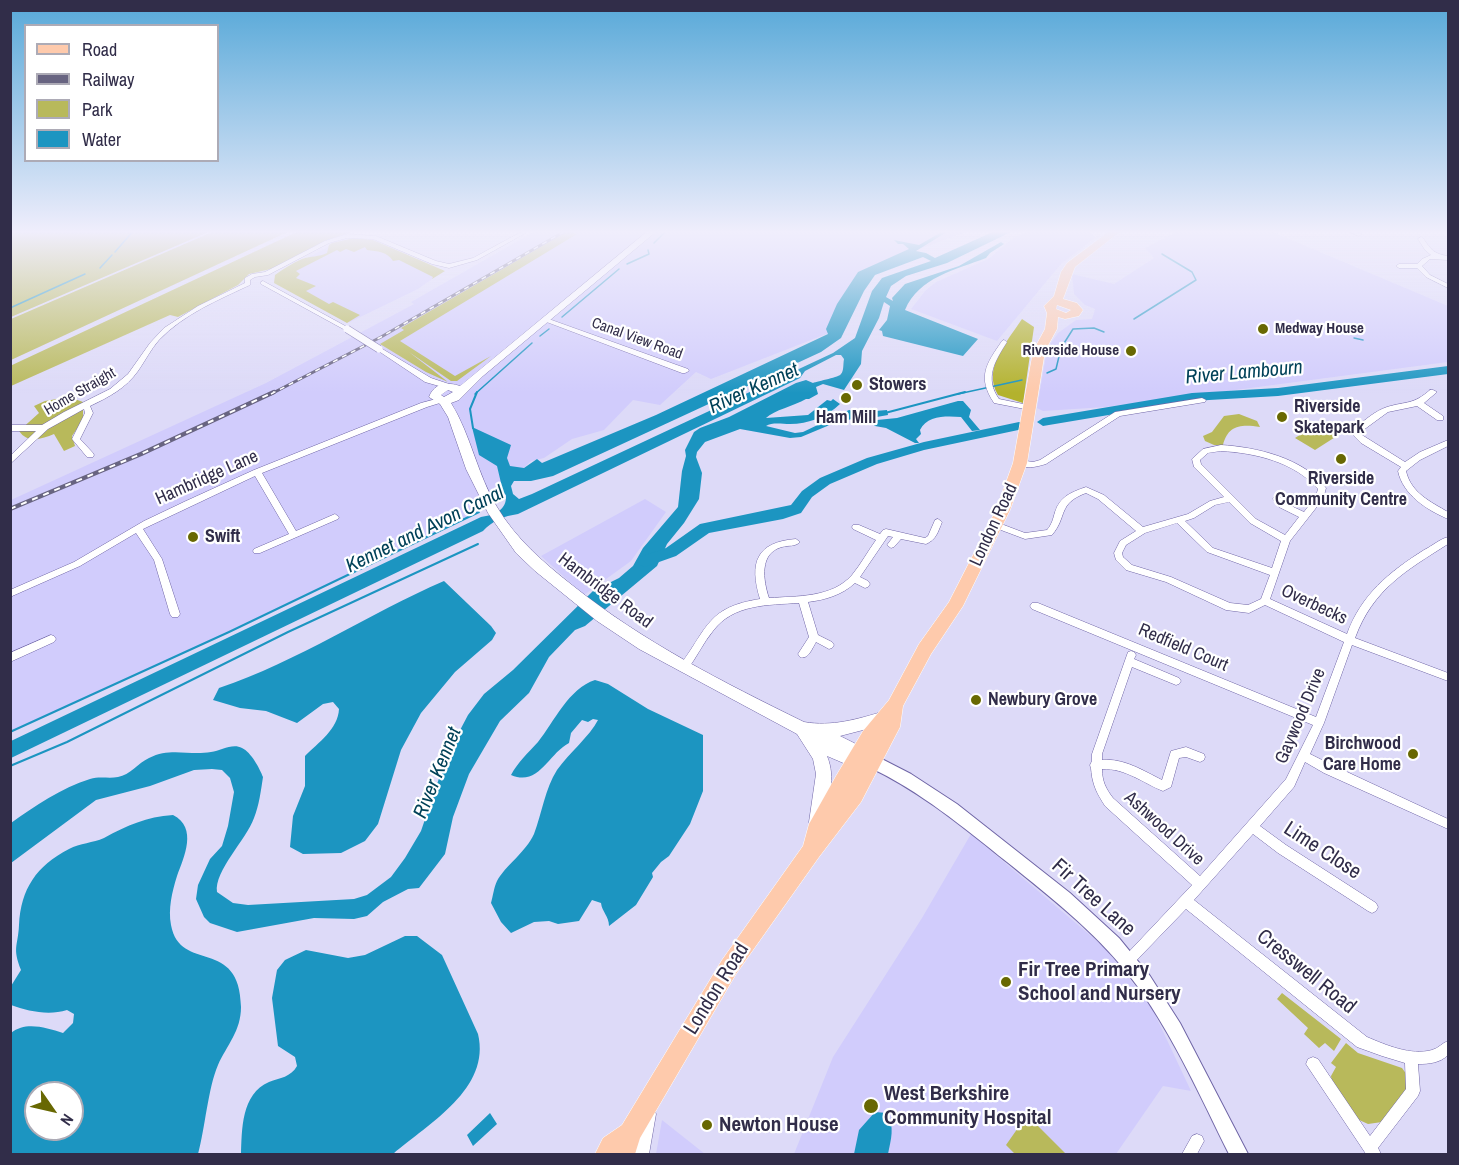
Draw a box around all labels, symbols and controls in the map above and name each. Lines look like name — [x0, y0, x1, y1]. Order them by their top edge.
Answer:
legend — [24, 24, 219, 162]
text: Road — [82, 37, 117, 62]
text: Railway — [82, 67, 135, 92]
text: Park — [82, 97, 112, 122]
text: Water — [82, 127, 121, 152]
street label: Canal View Road — [589, 314, 685, 364]
place label: Medway House — [1275, 320, 1364, 338]
marker: Medway House — [1256, 322, 1270, 336]
place label: Riverside House — [1023, 342, 1119, 360]
marker: Riverside House — [1124, 344, 1138, 358]
water label: River Lambourn — [1184, 356, 1304, 390]
water label: River Kennet — [705, 359, 803, 419]
street label: Home Straight — [41, 364, 119, 420]
place label: Stowers — [869, 374, 926, 396]
marker: Stowers — [850, 378, 864, 392]
marker: Ham Mill — [839, 391, 853, 405]
place label: Riverside Skatepark — [1294, 396, 1365, 438]
place label: Ham Mill — [816, 407, 876, 429]
marker: Riverside Skatepark — [1275, 410, 1289, 424]
street label: Hambridge Lane — [152, 446, 262, 510]
marker: Riverside Community Centre — [1334, 452, 1348, 466]
place label: Riverside Community Centre — [1275, 468, 1407, 510]
street label: London Road — [965, 480, 1023, 570]
water label: Kennet and Avon Canal — [342, 481, 508, 579]
place label: Swift — [205, 526, 240, 548]
marker: Swift — [186, 530, 200, 544]
street label: Hambridge Road — [554, 549, 656, 633]
street label: Overbecks — [1277, 580, 1351, 630]
street label: Redfield Court — [1135, 619, 1231, 677]
street label: Gaywood Drive — [1271, 665, 1331, 767]
place label: Newbury Grove — [988, 689, 1097, 711]
marker: Newbury Grove — [969, 693, 983, 707]
water label: River Kennet — [409, 724, 467, 822]
place label: Birchwood Care Home — [1323, 733, 1401, 776]
marker: Birchwood Care Home — [1406, 747, 1420, 761]
street label: Ashwood Drive — [1120, 787, 1208, 871]
street label: Lime Close — [1279, 817, 1365, 885]
street label: Fir Tree Lane — [1046, 854, 1140, 942]
street label: Cresswell Road — [1251, 924, 1361, 1020]
street label: London Road — [679, 938, 755, 1040]
place label: Fir Tree Primary School and Nursery — [1018, 957, 1181, 1007]
marker: Fir Tree Primary School and Nursery — [999, 975, 1013, 989]
north arrow — [24, 1081, 84, 1141]
place label: West Berkshire Community Hospital — [884, 1081, 1051, 1131]
marker: West Berkshire Community Hospital — [862, 1097, 880, 1115]
text: N — [55, 1110, 79, 1130]
place label: Newton House — [719, 1112, 839, 1138]
marker: Newton House — [700, 1118, 714, 1132]

